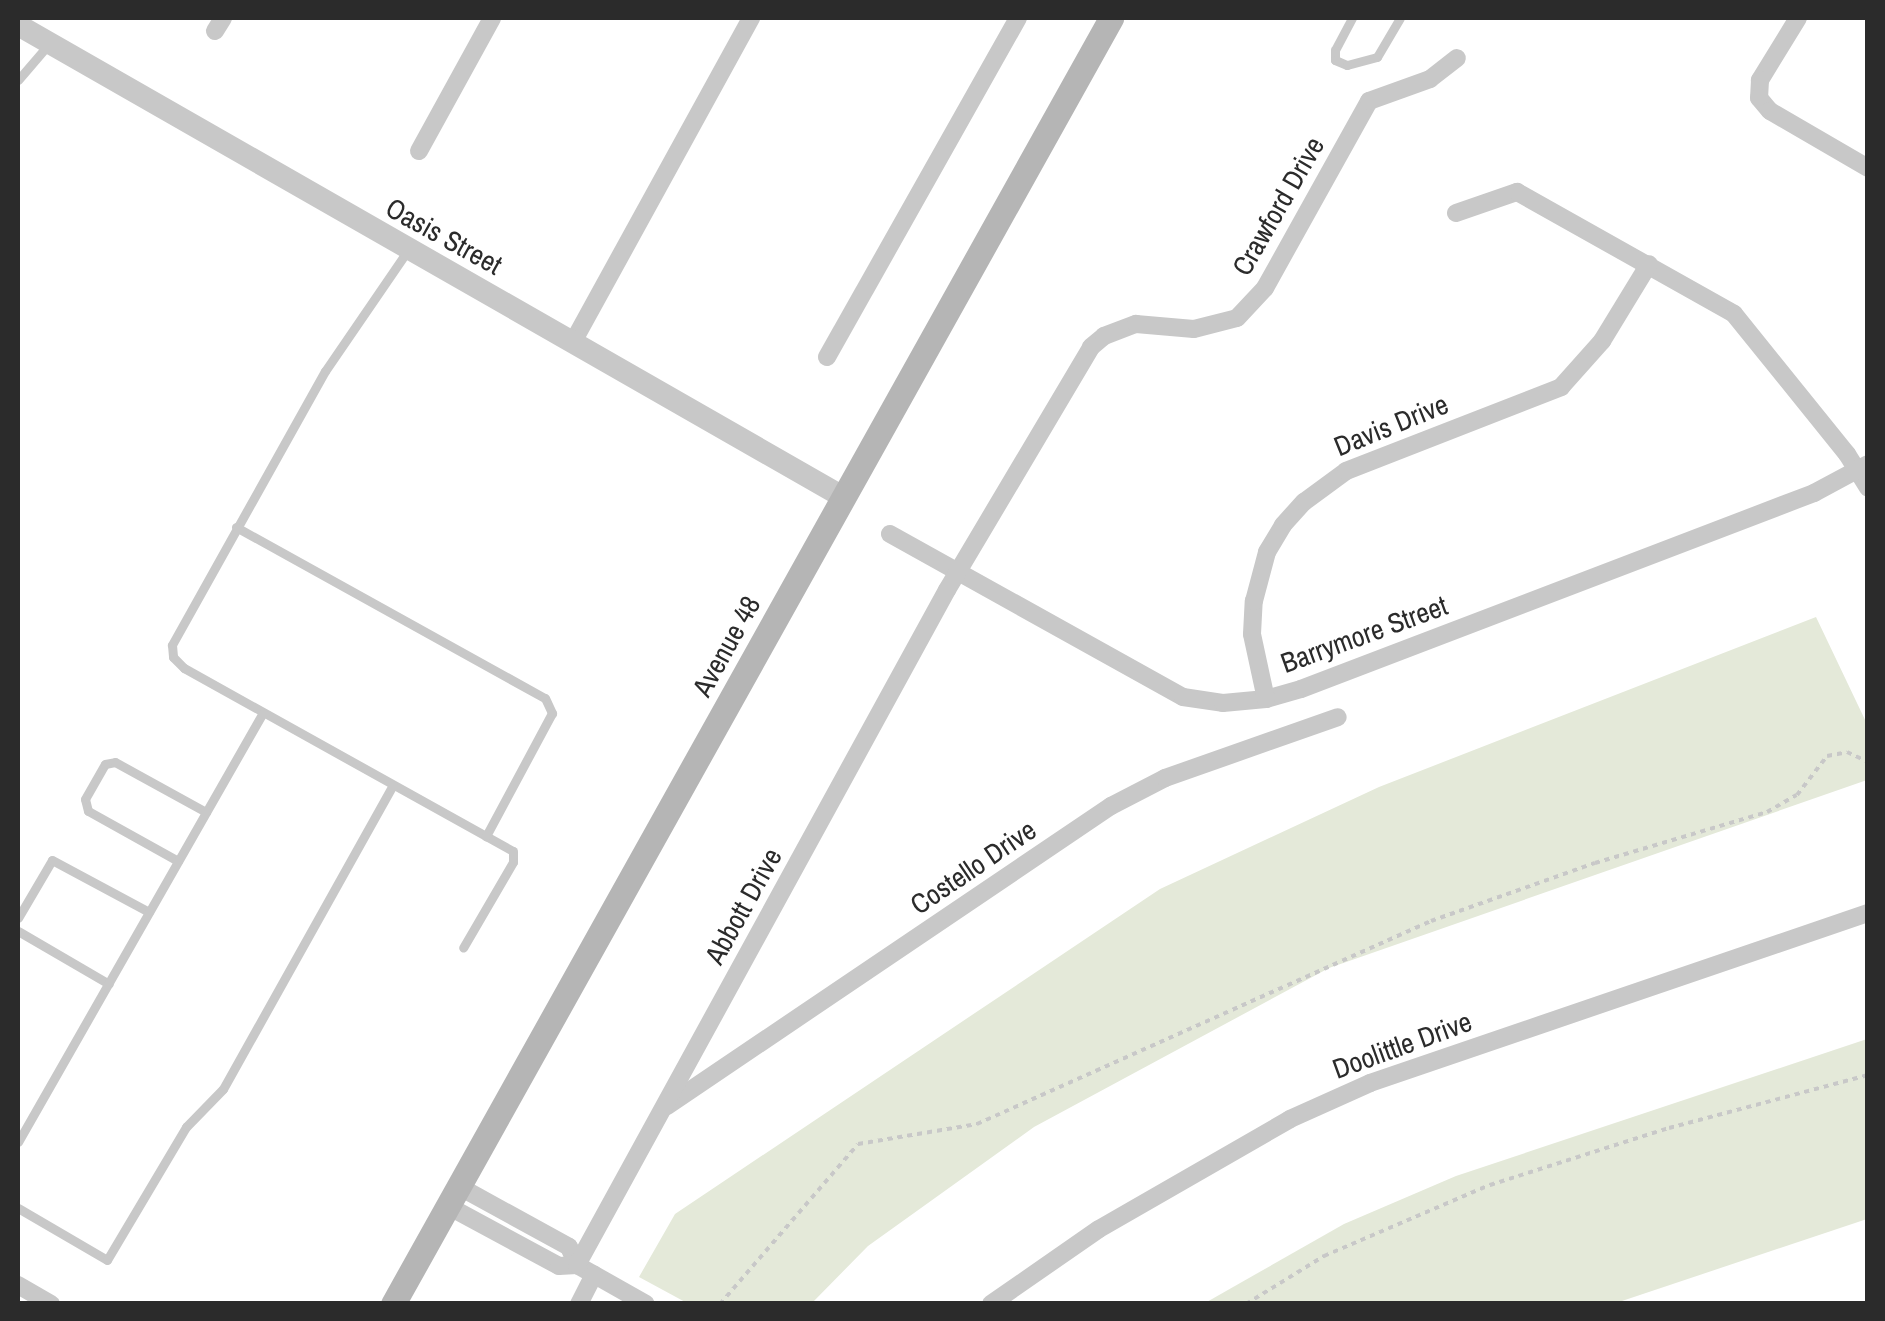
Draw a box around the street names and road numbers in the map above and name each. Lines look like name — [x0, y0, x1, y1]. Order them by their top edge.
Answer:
street label: Crawford Drive — [1225, 131, 1331, 281]
street label: Oasis Street — [380, 190, 508, 282]
street label: Davis Drive — [1329, 387, 1453, 463]
street label: Barrymore Street — [1276, 588, 1452, 680]
street label: Avenue 48 — [685, 590, 767, 702]
street label: Costello Drive — [904, 813, 1042, 921]
street label: Abbott Drive — [697, 842, 789, 970]
street label: Doolittle Drive — [1328, 1004, 1476, 1086]

